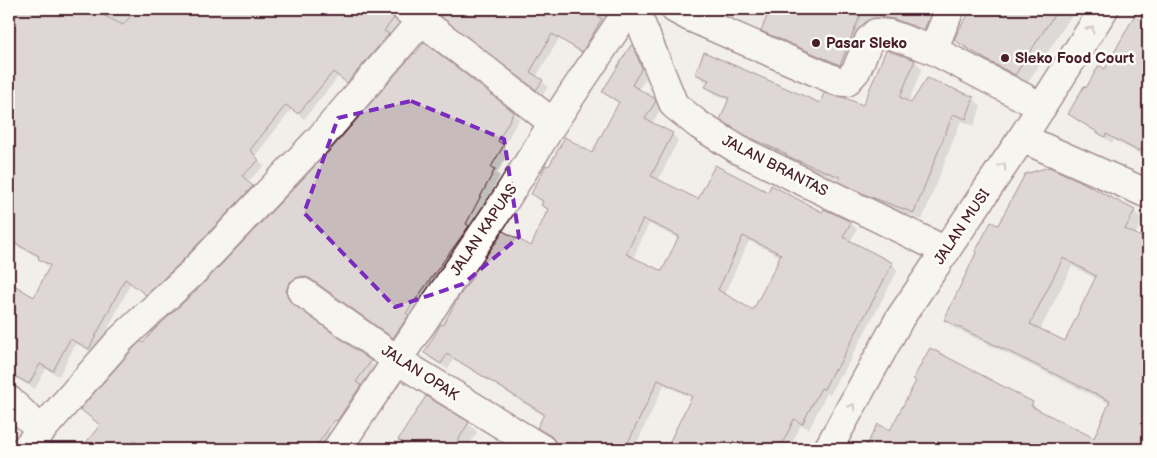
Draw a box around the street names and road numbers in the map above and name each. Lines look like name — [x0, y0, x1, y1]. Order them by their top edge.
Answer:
street label: JALAN BRANTAS — [719, 131, 831, 201]
street label: JALAN KAPUAS — [446, 181, 522, 279]
street label: JALAN MUSI — [930, 185, 994, 268]
street label: JALAN OPAK — [378, 341, 462, 405]

